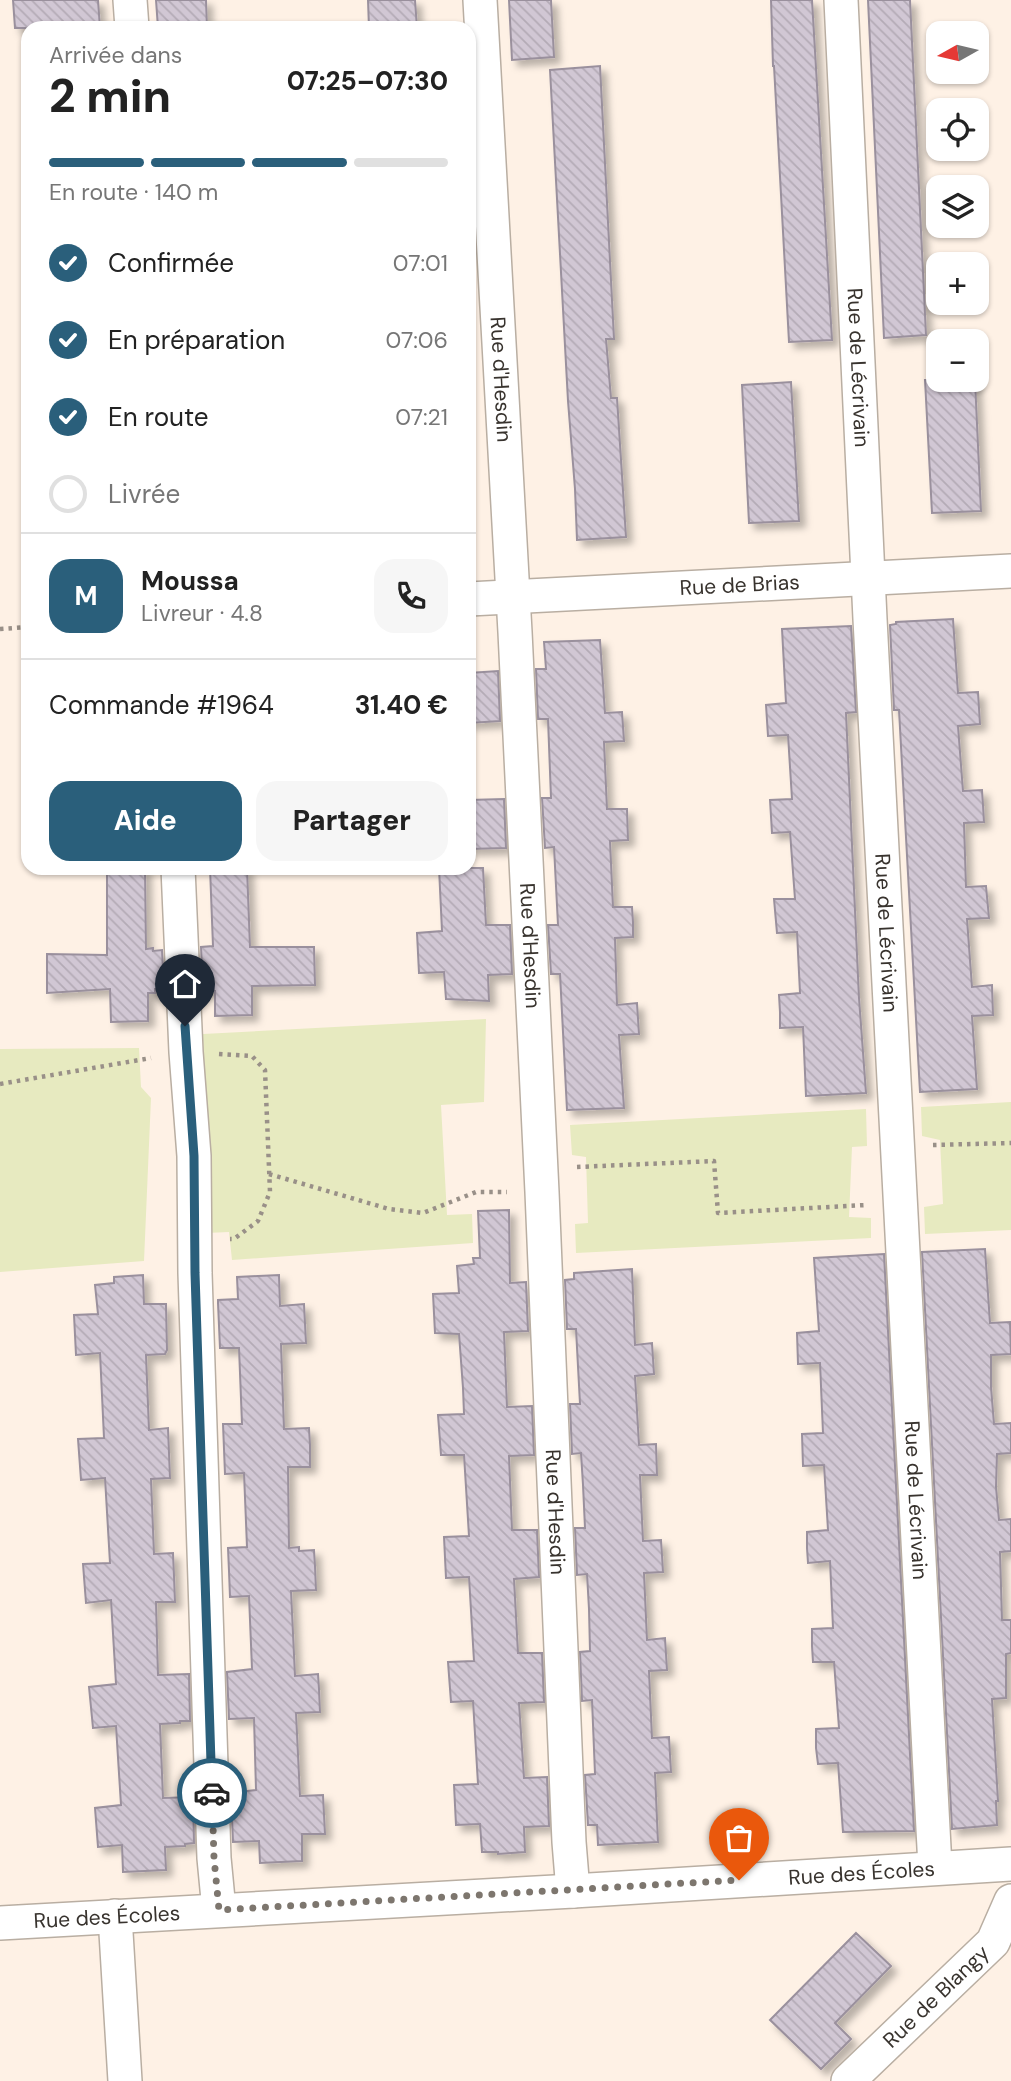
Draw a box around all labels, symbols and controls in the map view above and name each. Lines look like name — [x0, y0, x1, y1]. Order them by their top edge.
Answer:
north arrow — [926, 21, 989, 84]
map controls — [926, 21, 989, 392]
text: Arrivée dans — [49, 40, 182, 70]
text: 07:25–07:30 — [287, 64, 448, 98]
text: 2 min — [49, 66, 171, 126]
button: locate — [926, 98, 989, 161]
button: layers — [926, 175, 989, 238]
text: En route · 140 m — [49, 177, 218, 207]
icon: check — [49, 244, 87, 282]
text: Confirmée — [108, 246, 234, 280]
text: 07:01 — [393, 248, 448, 278]
button: + — [926, 252, 989, 315]
street label: Rue de Lécrivain — [841, 287, 876, 448]
street label: Rue d'Hesdin — [484, 316, 518, 443]
icon: check — [49, 321, 87, 359]
text: En préparation — [108, 323, 285, 357]
text: 07:06 — [385, 325, 448, 355]
button: − — [926, 329, 989, 392]
icon: check — [49, 398, 87, 436]
text: En route — [108, 400, 209, 434]
text: 07:21 — [395, 402, 448, 432]
text: Livrée — [108, 477, 180, 511]
button: phone — [374, 559, 448, 633]
text: Moussa — [141, 564, 239, 598]
street label: Rue de Brias — [679, 568, 800, 602]
text: M — [74, 579, 98, 613]
text: Livreur · 4.8 — [141, 598, 263, 628]
text: Commande #1964 — [49, 688, 274, 722]
text: 31.40 € — [355, 688, 448, 722]
button: Aide — [49, 781, 242, 861]
button: Partager — [256, 781, 448, 861]
street label: Rue de Lécrivain — [868, 853, 904, 1013]
street label: Rue d'Hesdin — [513, 882, 547, 1009]
pin — [155, 954, 215, 1026]
icon: home — [166, 965, 204, 1003]
street label: Rue de Lécrivain — [898, 1420, 934, 1580]
street label: Rue d'Hesdin — [539, 1449, 572, 1575]
courier — [177, 1758, 247, 1828]
icon: car — [193, 1774, 231, 1812]
pin — [709, 1808, 769, 1880]
icon: bag — [720, 1819, 758, 1857]
street label: Rue des Écoles — [787, 1855, 936, 1892]
street label: Rue des Écoles — [33, 1899, 181, 1935]
street label: Rue de Blangy — [877, 1939, 995, 2054]

